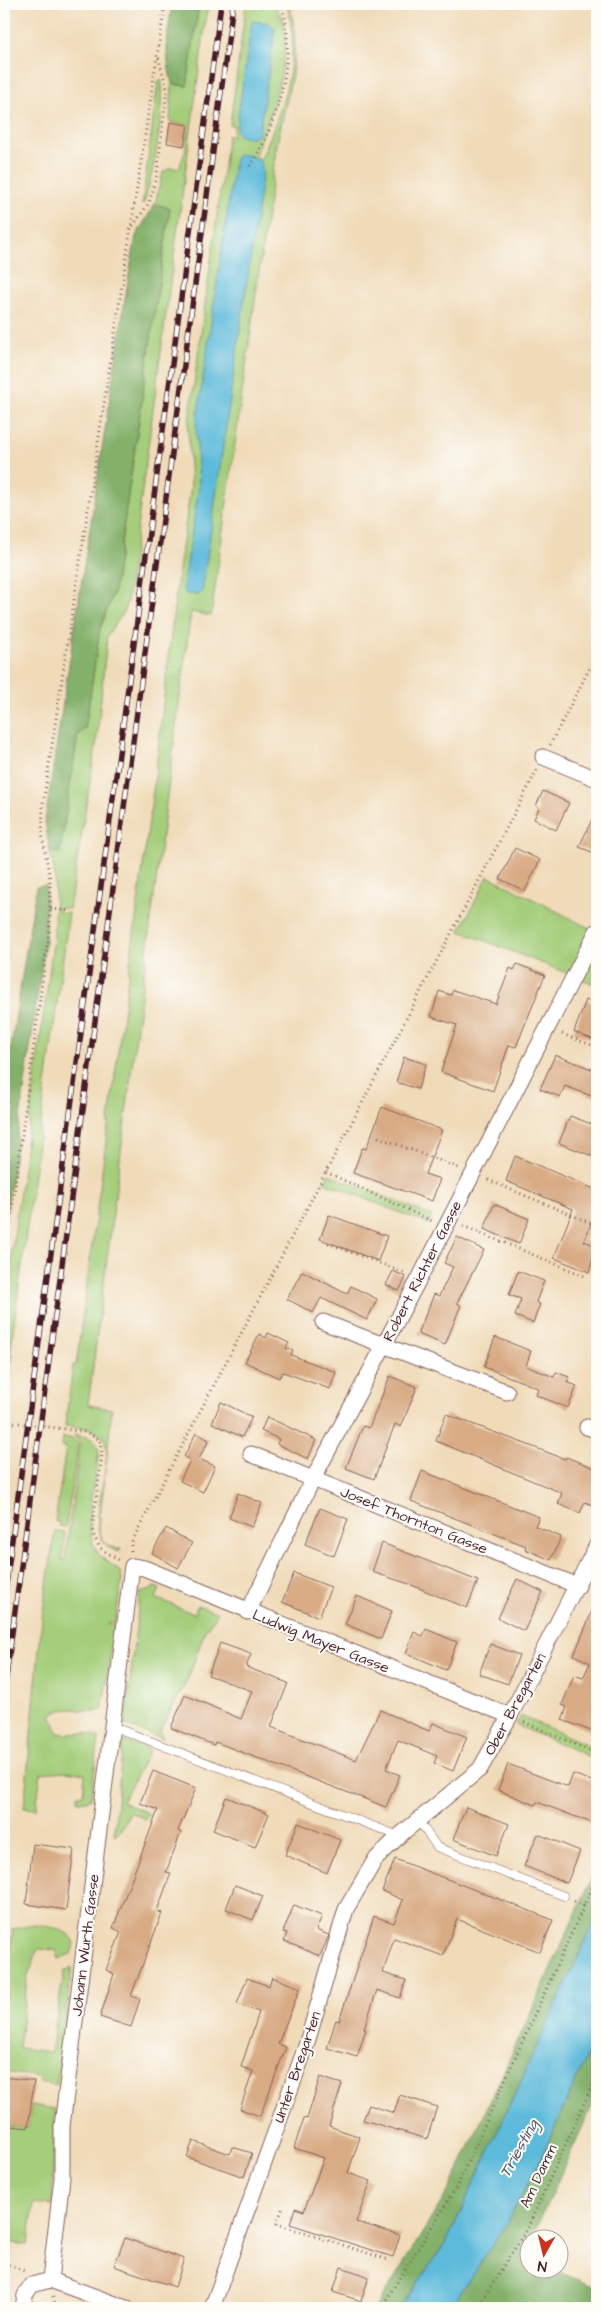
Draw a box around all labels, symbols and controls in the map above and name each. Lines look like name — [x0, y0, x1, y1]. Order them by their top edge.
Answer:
street label: Robert Richter Gasse — [378, 1197, 467, 1345]
street label: Josef Thornton Gasse — [337, 1481, 491, 1560]
street label: Ludwig Mayer Gasse — [249, 1604, 392, 1679]
street label: Ober Bregarten — [480, 1649, 552, 1760]
street label: Johann Wurth Gasse — [66, 1873, 105, 2017]
street label: Unter Bregarten — [269, 2008, 328, 2126]
water label: Triesting — [494, 2114, 546, 2182]
street label: Am Damm — [515, 2141, 562, 2211]
north arrow — [518, 2230, 568, 2280]
text: N — [536, 2255, 548, 2276]

